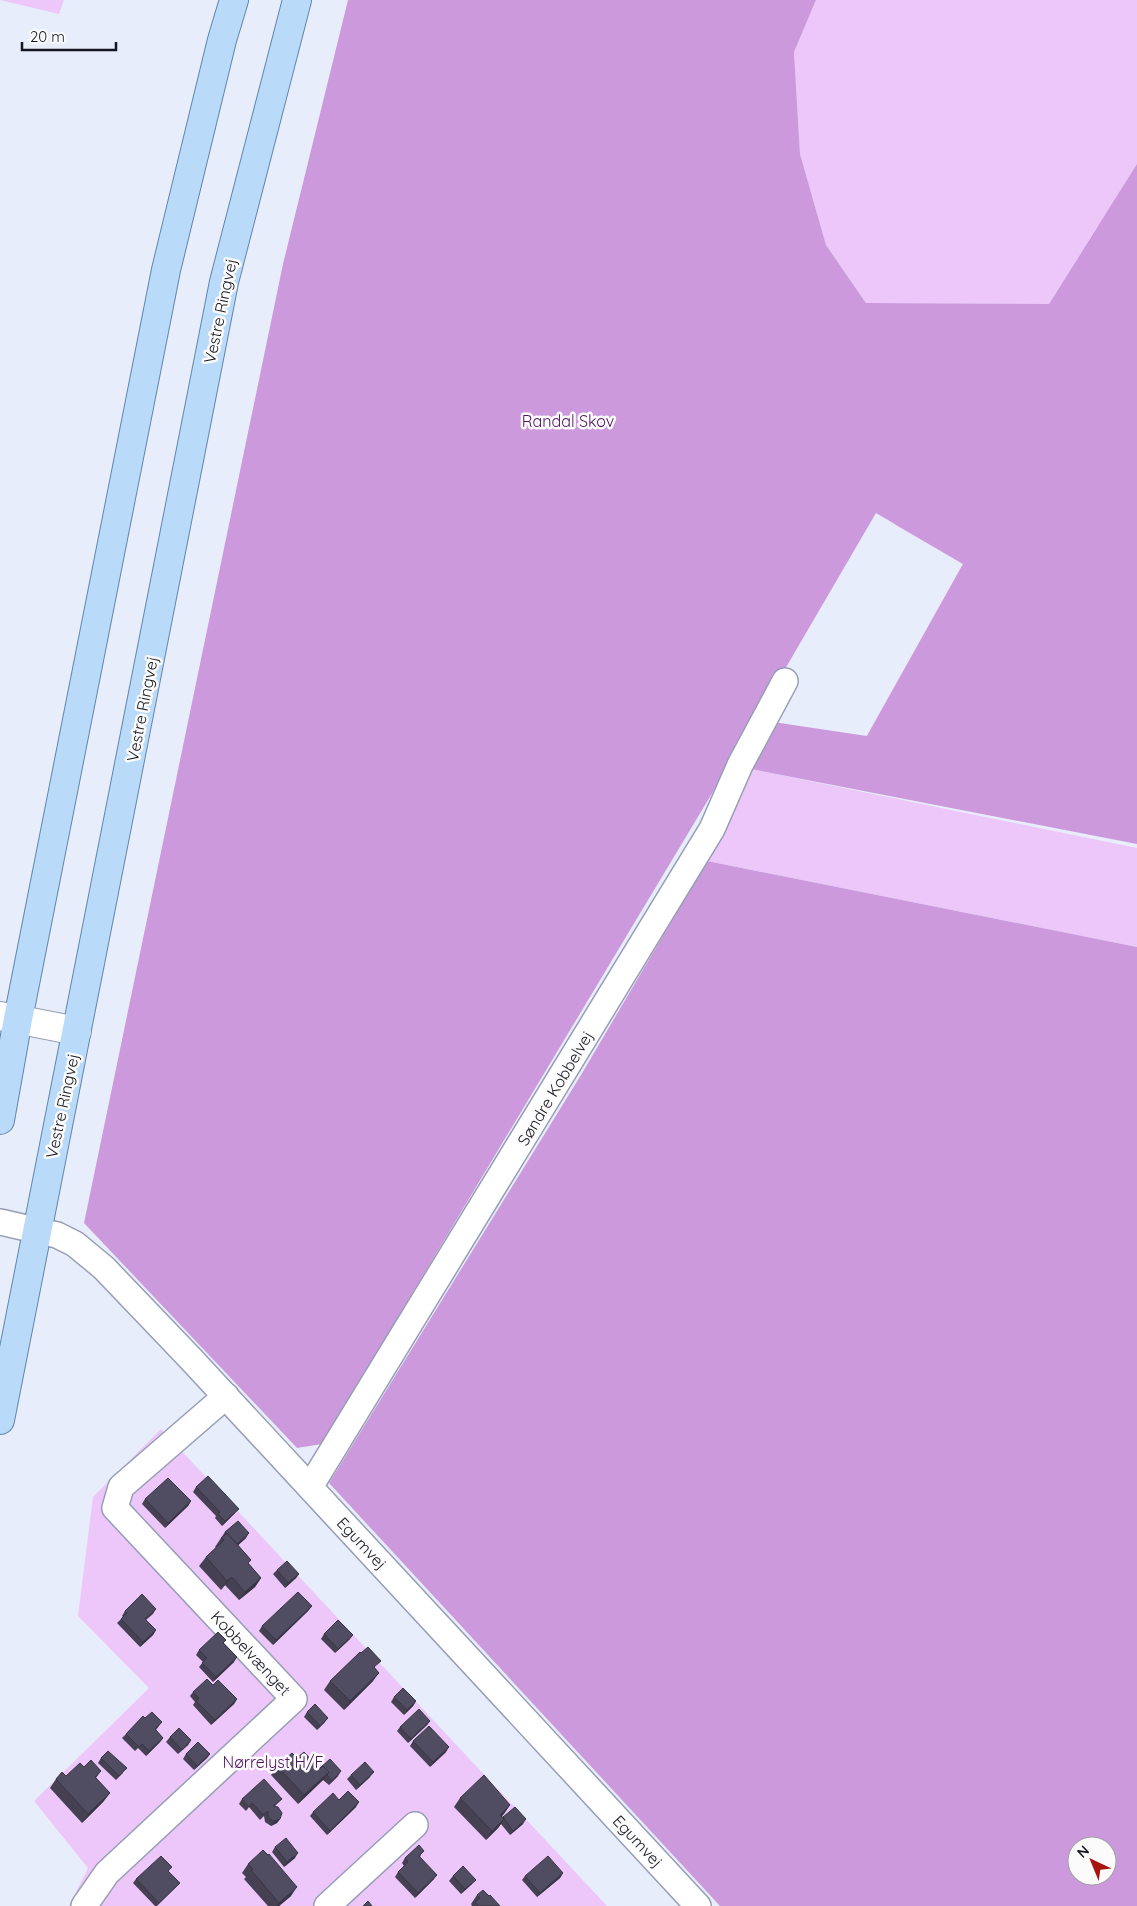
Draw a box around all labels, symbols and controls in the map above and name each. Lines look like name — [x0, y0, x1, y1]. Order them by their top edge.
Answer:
scale bar — [22, 20, 116, 52]
text: 20 m — [30, 27, 65, 46]
street label: Vestre Ringvej — [199, 257, 241, 365]
park label: Randal Skov — [522, 411, 614, 431]
street label: Vestre Ringvej — [122, 655, 162, 763]
street label: Søndre Kobbelvej — [513, 1027, 597, 1149]
street label: Vestre Ringvej — [41, 1052, 83, 1160]
street label: Egumvej — [333, 1513, 391, 1573]
street label: Kobbelvænget — [207, 1607, 295, 1699]
park label: Nørrelyst H/F — [223, 1752, 323, 1772]
street label: Egumvej — [609, 1811, 667, 1871]
north arrow — [1067, 1836, 1117, 1886]
text: N — [1073, 1842, 1093, 1862]

